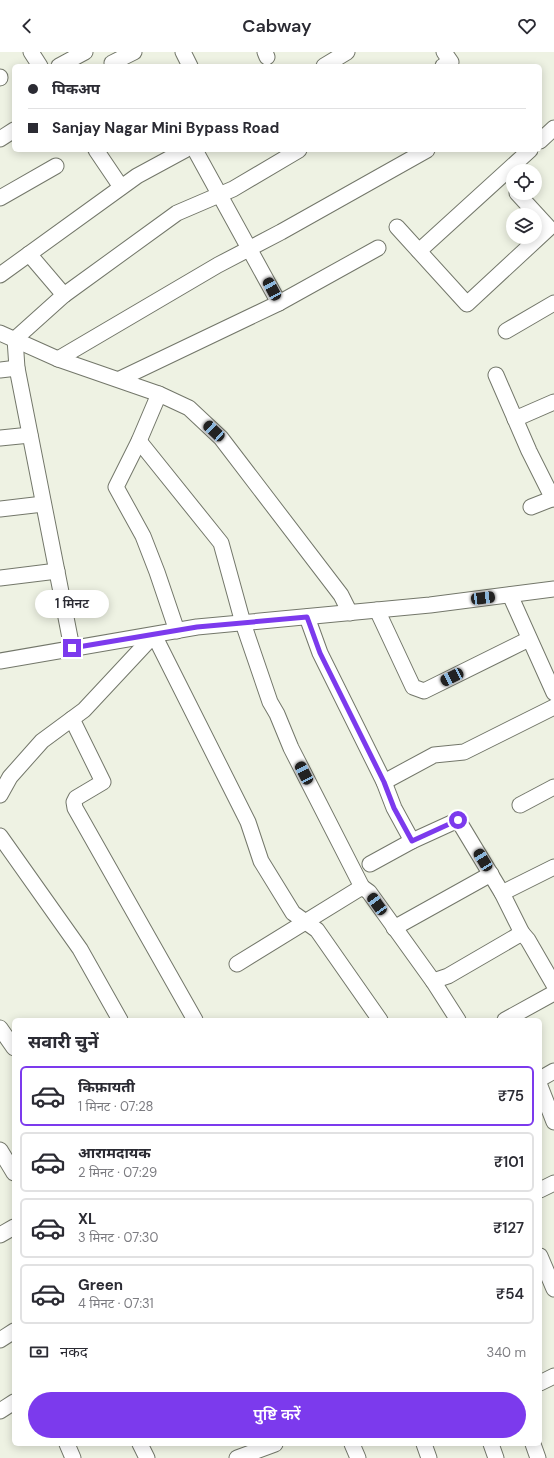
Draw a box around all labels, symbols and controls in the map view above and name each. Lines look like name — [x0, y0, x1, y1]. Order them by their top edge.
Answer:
text: Cabway — [242, 14, 312, 38]
icon: back — [16, 15, 38, 37]
icon: heart — [516, 15, 538, 37]
text: पिकअप — [52, 79, 100, 99]
text: Sanjay Nagar Mini Bypass Road — [52, 118, 279, 138]
map controls — [506, 164, 542, 244]
button: locate — [506, 164, 542, 200]
button: layers — [506, 208, 542, 244]
car — [261, 276, 283, 302]
car — [201, 418, 227, 444]
callout: 1 मिनट — [35, 590, 109, 618]
car — [470, 591, 496, 605]
text: 1 मिनट — [55, 595, 89, 612]
route end — [63, 639, 81, 657]
car — [439, 666, 465, 688]
car — [293, 760, 315, 786]
route start — [449, 811, 467, 829]
car — [472, 847, 494, 873]
car — [365, 891, 389, 917]
text: सवारी चुनें — [28, 1030, 98, 1054]
text: किफ़ायती — [78, 1077, 135, 1097]
icon: car — [30, 1078, 66, 1114]
text: ₹75 — [498, 1086, 524, 1106]
text: 1 मिनट · 07:28 — [78, 1098, 153, 1115]
text: आरामदायक — [78, 1143, 151, 1163]
icon: car — [30, 1144, 66, 1180]
text: ₹101 — [494, 1152, 524, 1172]
text: 2 मिनट · 07:29 — [78, 1164, 157, 1181]
text: XL — [78, 1209, 96, 1229]
icon: car — [30, 1210, 66, 1246]
text: ₹127 — [493, 1218, 524, 1238]
text: 3 मिनट · 07:30 — [78, 1229, 158, 1246]
text: Green — [78, 1275, 123, 1295]
icon: car — [30, 1276, 66, 1312]
text: ₹54 — [496, 1284, 524, 1304]
text: 4 मिनट · 07:31 — [78, 1295, 154, 1312]
icon: cash — [28, 1341, 50, 1363]
text: नकद — [60, 1342, 88, 1362]
text: 340 m — [486, 1344, 526, 1361]
button: पुष्टि करें — [28, 1392, 526, 1438]

